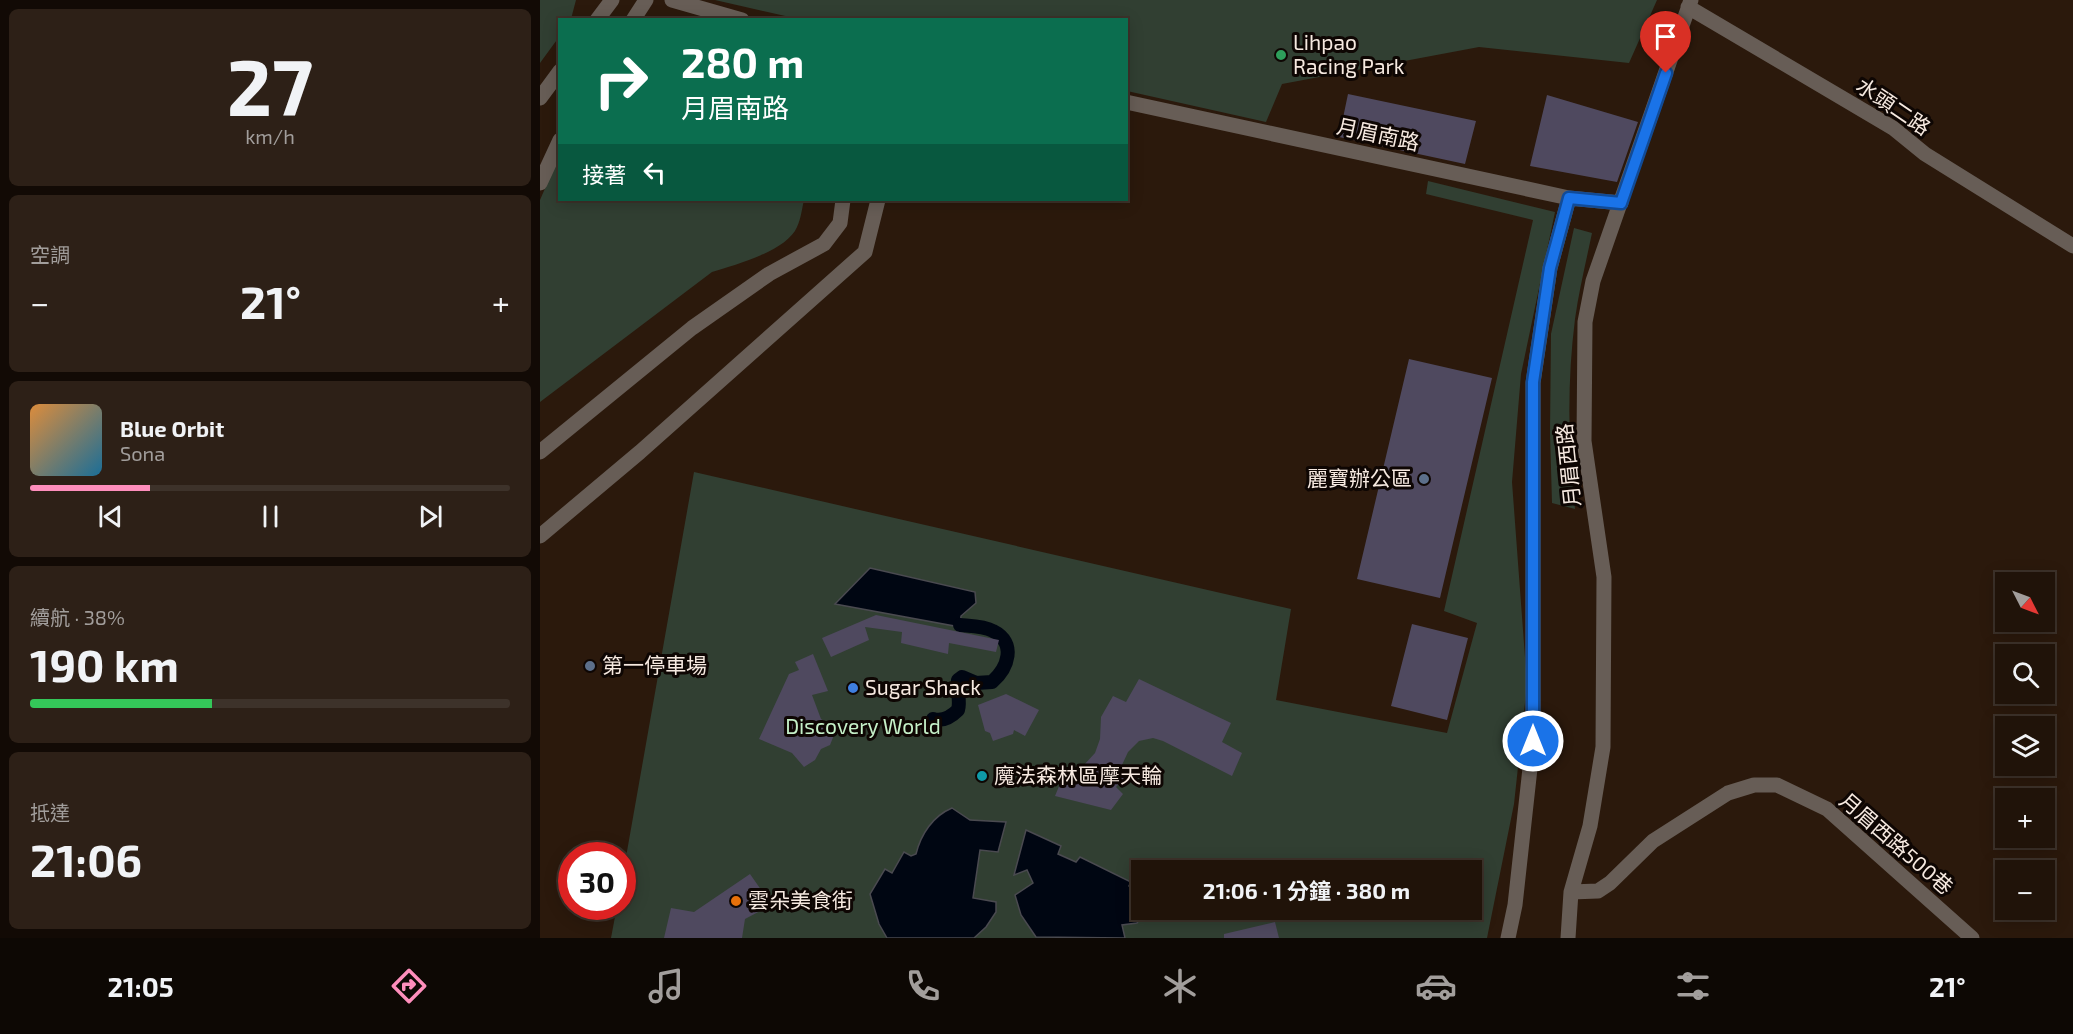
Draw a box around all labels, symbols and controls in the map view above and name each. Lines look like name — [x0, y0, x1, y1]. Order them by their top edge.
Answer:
pin — [1640, 11, 1691, 73]
icon: arrive — [1649, 20, 1682, 53]
place label: Lihpao Racing Park — [1293, 29, 1405, 78]
text: 280 m — [681, 36, 804, 86]
text: 27 — [227, 38, 313, 132]
icon: right — [582, 42, 660, 120]
marker: Lihpao Racing Park — [1274, 48, 1288, 62]
street label: 水頭二路 — [1852, 72, 1936, 140]
text: 月眉南路 — [681, 91, 789, 123]
street label: 月眉南路 — [1335, 113, 1422, 154]
text: km/h — [245, 124, 295, 148]
icon: left — [638, 156, 671, 189]
text: 接著 — [582, 161, 626, 187]
text: 空調 — [30, 242, 70, 266]
text: 21° — [240, 274, 301, 328]
text: − — [30, 282, 49, 322]
text: + — [492, 282, 510, 322]
text: Blue Orbit — [120, 415, 224, 441]
street label: 月眉西路 — [1551, 422, 1584, 508]
text: Sona — [120, 441, 165, 465]
place label: 麗寶辦公區 — [1307, 465, 1412, 490]
marker: 麗寶辦公區 — [1417, 472, 1431, 486]
icon: previous — [94, 500, 127, 533]
icon: pause — [254, 500, 287, 533]
icon: next — [414, 500, 447, 533]
north arrow — [1995, 572, 2055, 632]
map controls — [1995, 572, 2055, 920]
text: 續航 · 38% — [30, 605, 125, 629]
text: 190 km — [30, 637, 179, 691]
button: search — [1995, 644, 2055, 704]
place label: 第一停車場 — [602, 652, 707, 677]
marker: 第一停車場 — [583, 659, 597, 673]
place label: Sugar Shack — [865, 674, 981, 699]
marker: Sugar Shack — [846, 681, 860, 695]
position arrow — [1501, 709, 1565, 773]
park label: Discovery World — [785, 713, 941, 738]
button: layers — [1995, 716, 2055, 776]
place label: 魔法森林區摩天輪 — [994, 762, 1162, 787]
marker: 魔法森林區摩天輪 — [975, 769, 989, 783]
street label: 月眉西路500巷 — [1835, 787, 1959, 899]
button: + — [1995, 788, 2055, 848]
text: 抵達 — [30, 800, 70, 824]
text: 21:06 — [30, 832, 142, 886]
speed limit sign: 30 — [558, 842, 636, 920]
button: − — [1995, 860, 2055, 920]
text: 21:06 · 1 分鐘 · 380 m — [1203, 877, 1410, 903]
place label: 雲朵美食街 — [748, 887, 853, 912]
marker: 雲朵美食街 — [729, 894, 743, 908]
icon: directions — [388, 965, 430, 1007]
icon: music — [645, 965, 687, 1007]
icon: phone — [902, 965, 944, 1007]
icon: climate — [1159, 965, 1201, 1007]
icon: car — [1415, 965, 1457, 1007]
icon: filters — [1672, 965, 1714, 1007]
text: 21:05 — [107, 970, 174, 1002]
text: 21° — [1929, 970, 1966, 1002]

